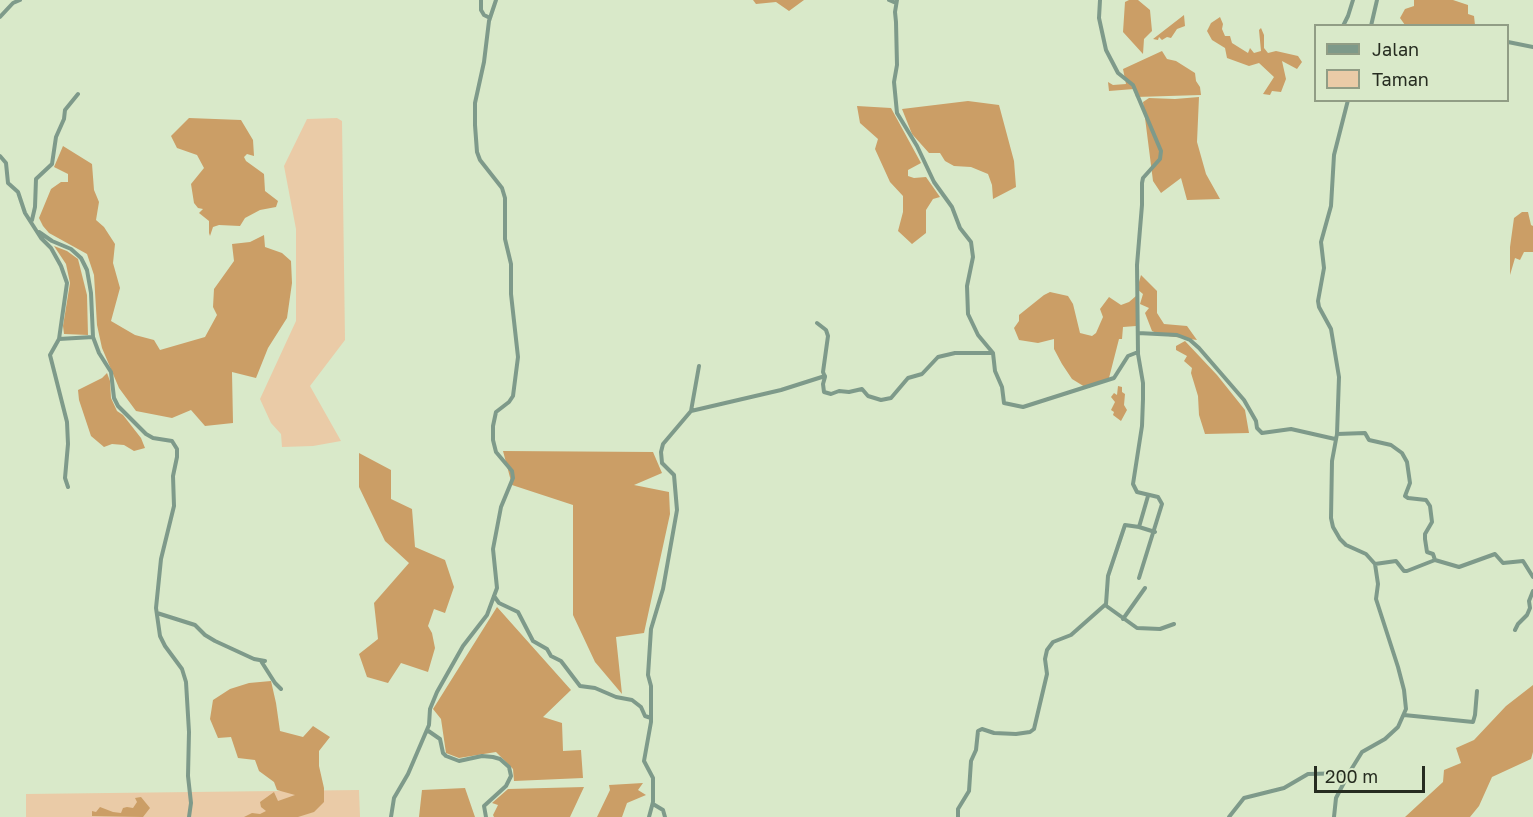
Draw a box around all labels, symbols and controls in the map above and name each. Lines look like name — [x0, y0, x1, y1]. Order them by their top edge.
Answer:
legend — [1314, 24, 1509, 102]
text: Jalan — [1372, 38, 1419, 60]
text: Taman — [1372, 68, 1429, 90]
scale bar — [1317, 754, 1428, 792]
text: 200 m — [1325, 765, 1378, 787]

